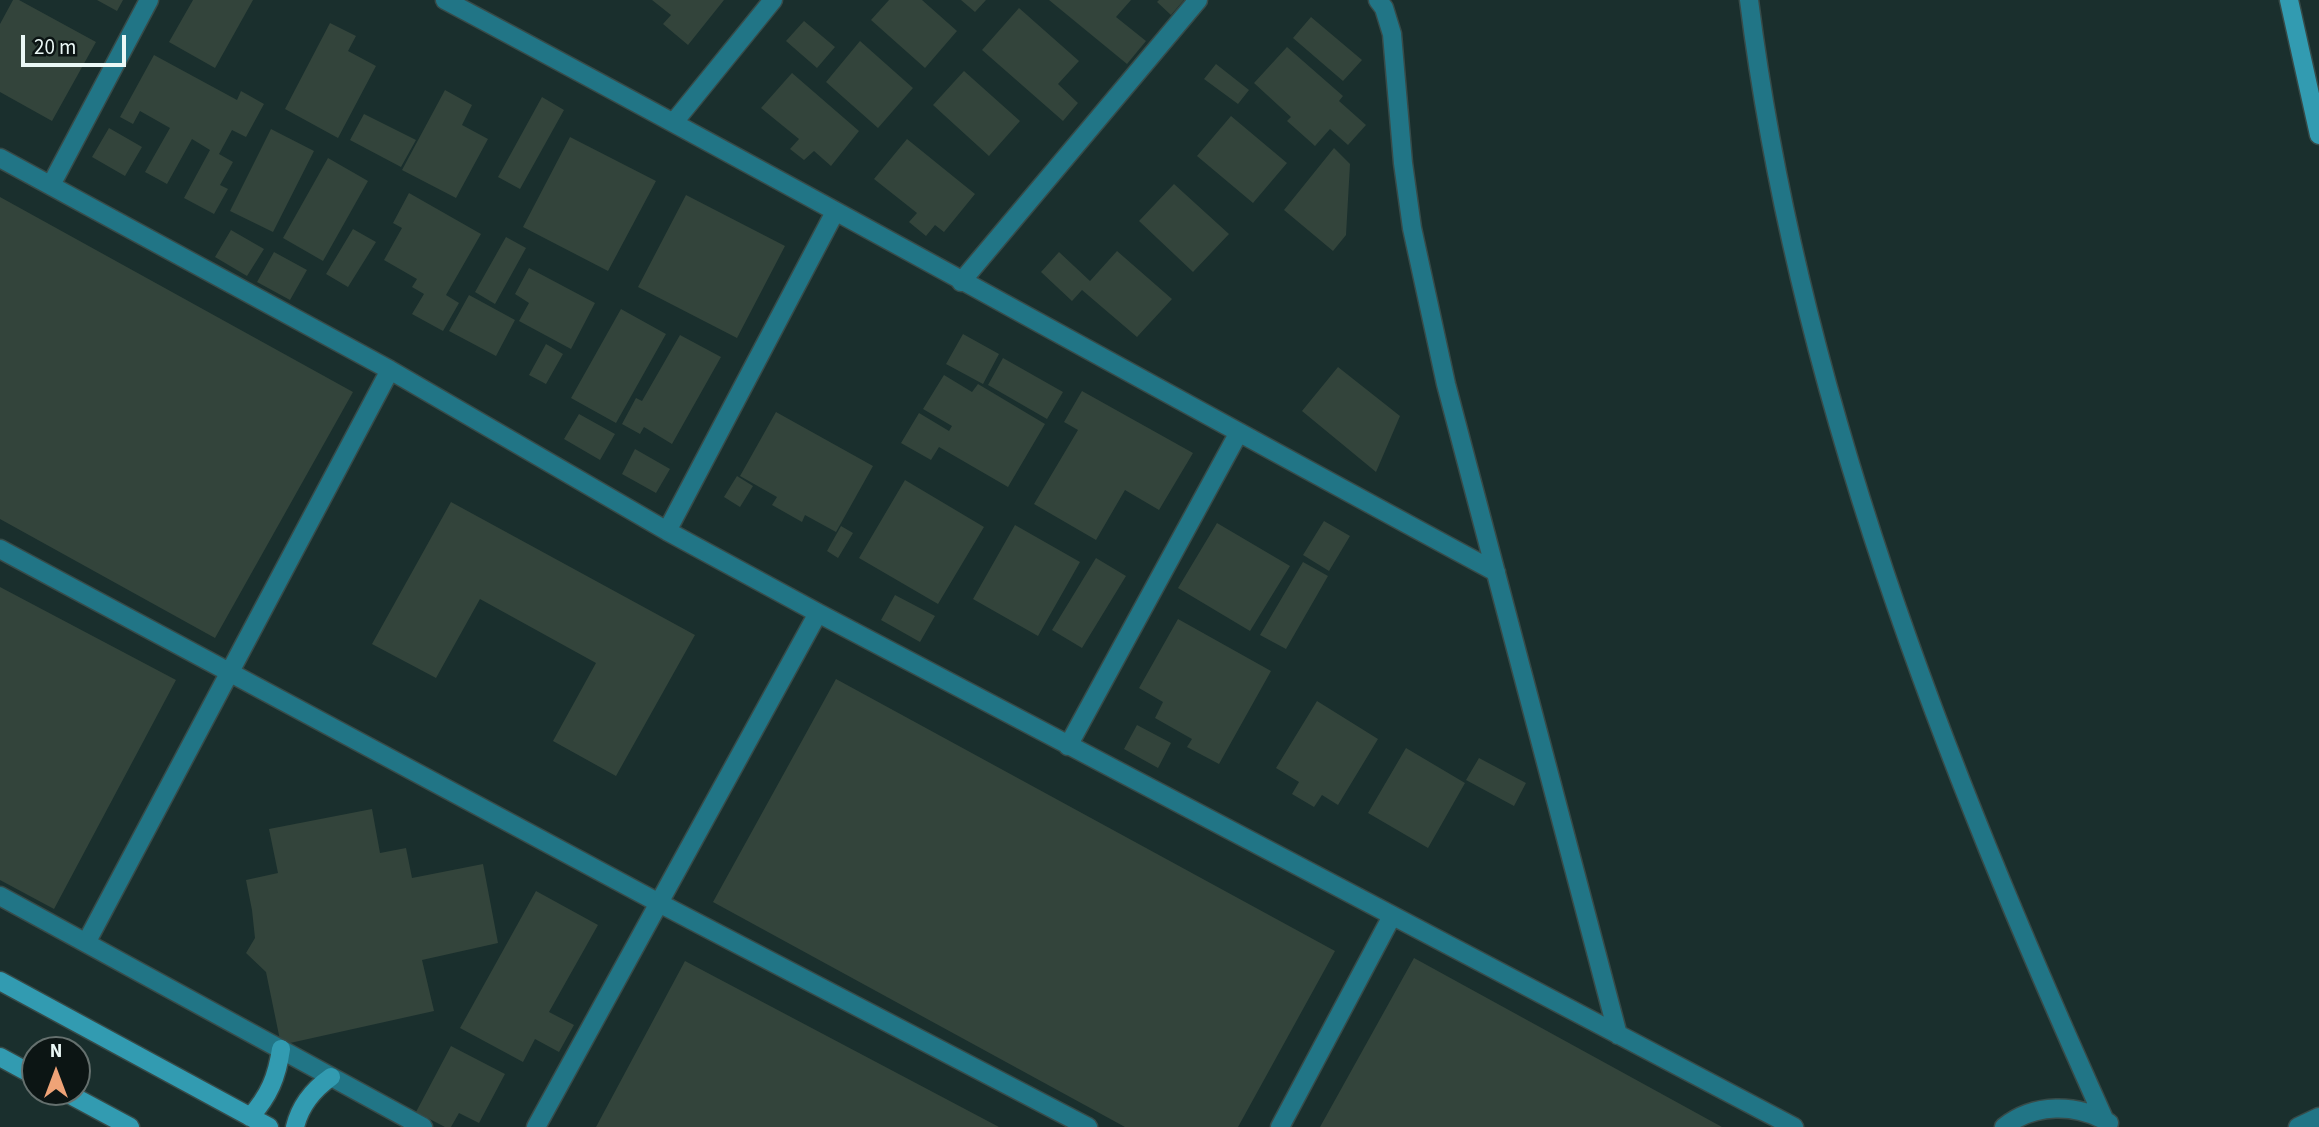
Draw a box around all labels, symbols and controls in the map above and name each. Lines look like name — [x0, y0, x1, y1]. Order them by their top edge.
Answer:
scale bar — [24, 21, 130, 65]
text: 20 m — [34, 32, 76, 62]
north arrow — [21, 1036, 91, 1106]
text: N — [50, 1038, 62, 1065]

